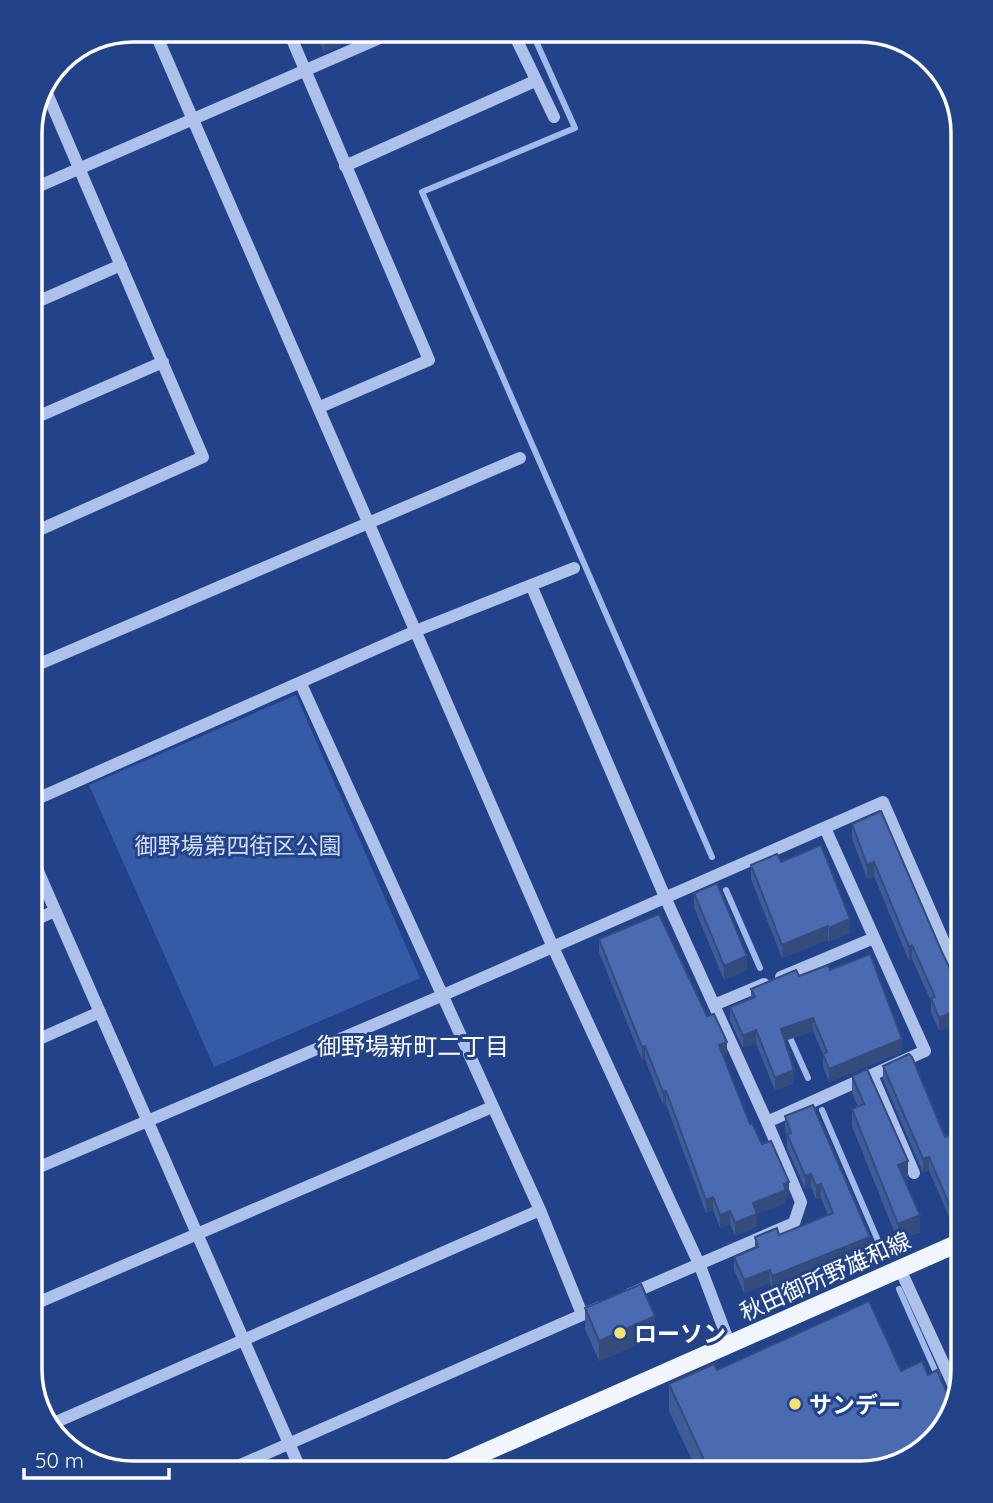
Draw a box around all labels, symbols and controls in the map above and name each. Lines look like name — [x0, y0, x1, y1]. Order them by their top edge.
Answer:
park label: 御野場第四街区公園 — [135, 831, 342, 860]
district label: 御野場新町二丁目 — [317, 1031, 509, 1061]
street label: 秋田御所野雄和線 — [735, 1225, 915, 1327]
place label: ローソン — [634, 1319, 726, 1348]
marker: ローソン — [612, 1325, 628, 1341]
place label: サンデー — [809, 1390, 901, 1419]
marker: サンデー — [787, 1396, 803, 1412]
scale bar — [24, 1436, 170, 1480]
text: 50 m — [35, 1447, 84, 1473]

